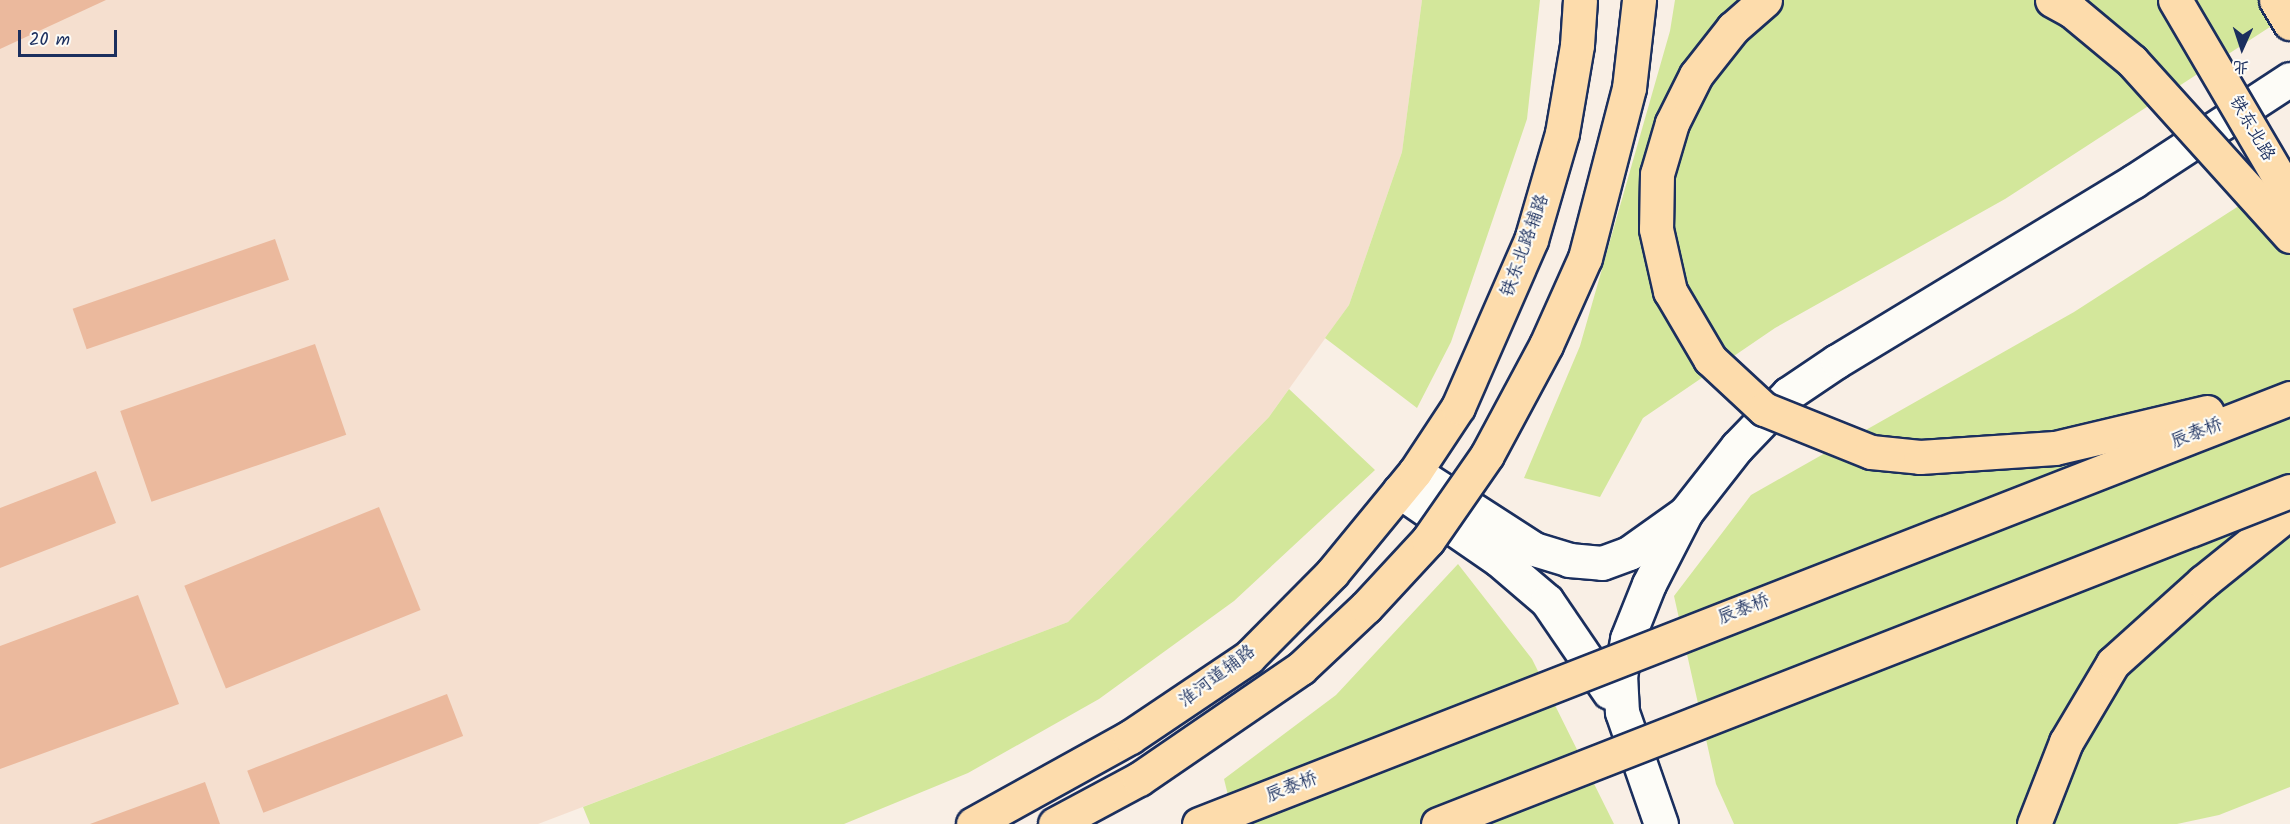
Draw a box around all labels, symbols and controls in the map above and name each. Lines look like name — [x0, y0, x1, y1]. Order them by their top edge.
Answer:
scale bar — [21, 18, 120, 56]
north arrow — [2212, 18, 2272, 78]
text: 20 m — [29, 26, 70, 55]
text: 北 — [2232, 54, 2250, 79]
street label: 铁东北路 — [2224, 92, 2278, 166]
street label: 铁东北路辅路 — [1497, 192, 1555, 300]
street label: 辰泰桥 — [2168, 414, 2226, 454]
street label: 辰泰桥 — [1715, 590, 1773, 630]
street label: 淮河道辅路 — [1176, 641, 1260, 713]
street label: 辰泰桥 — [1263, 768, 1321, 808]

